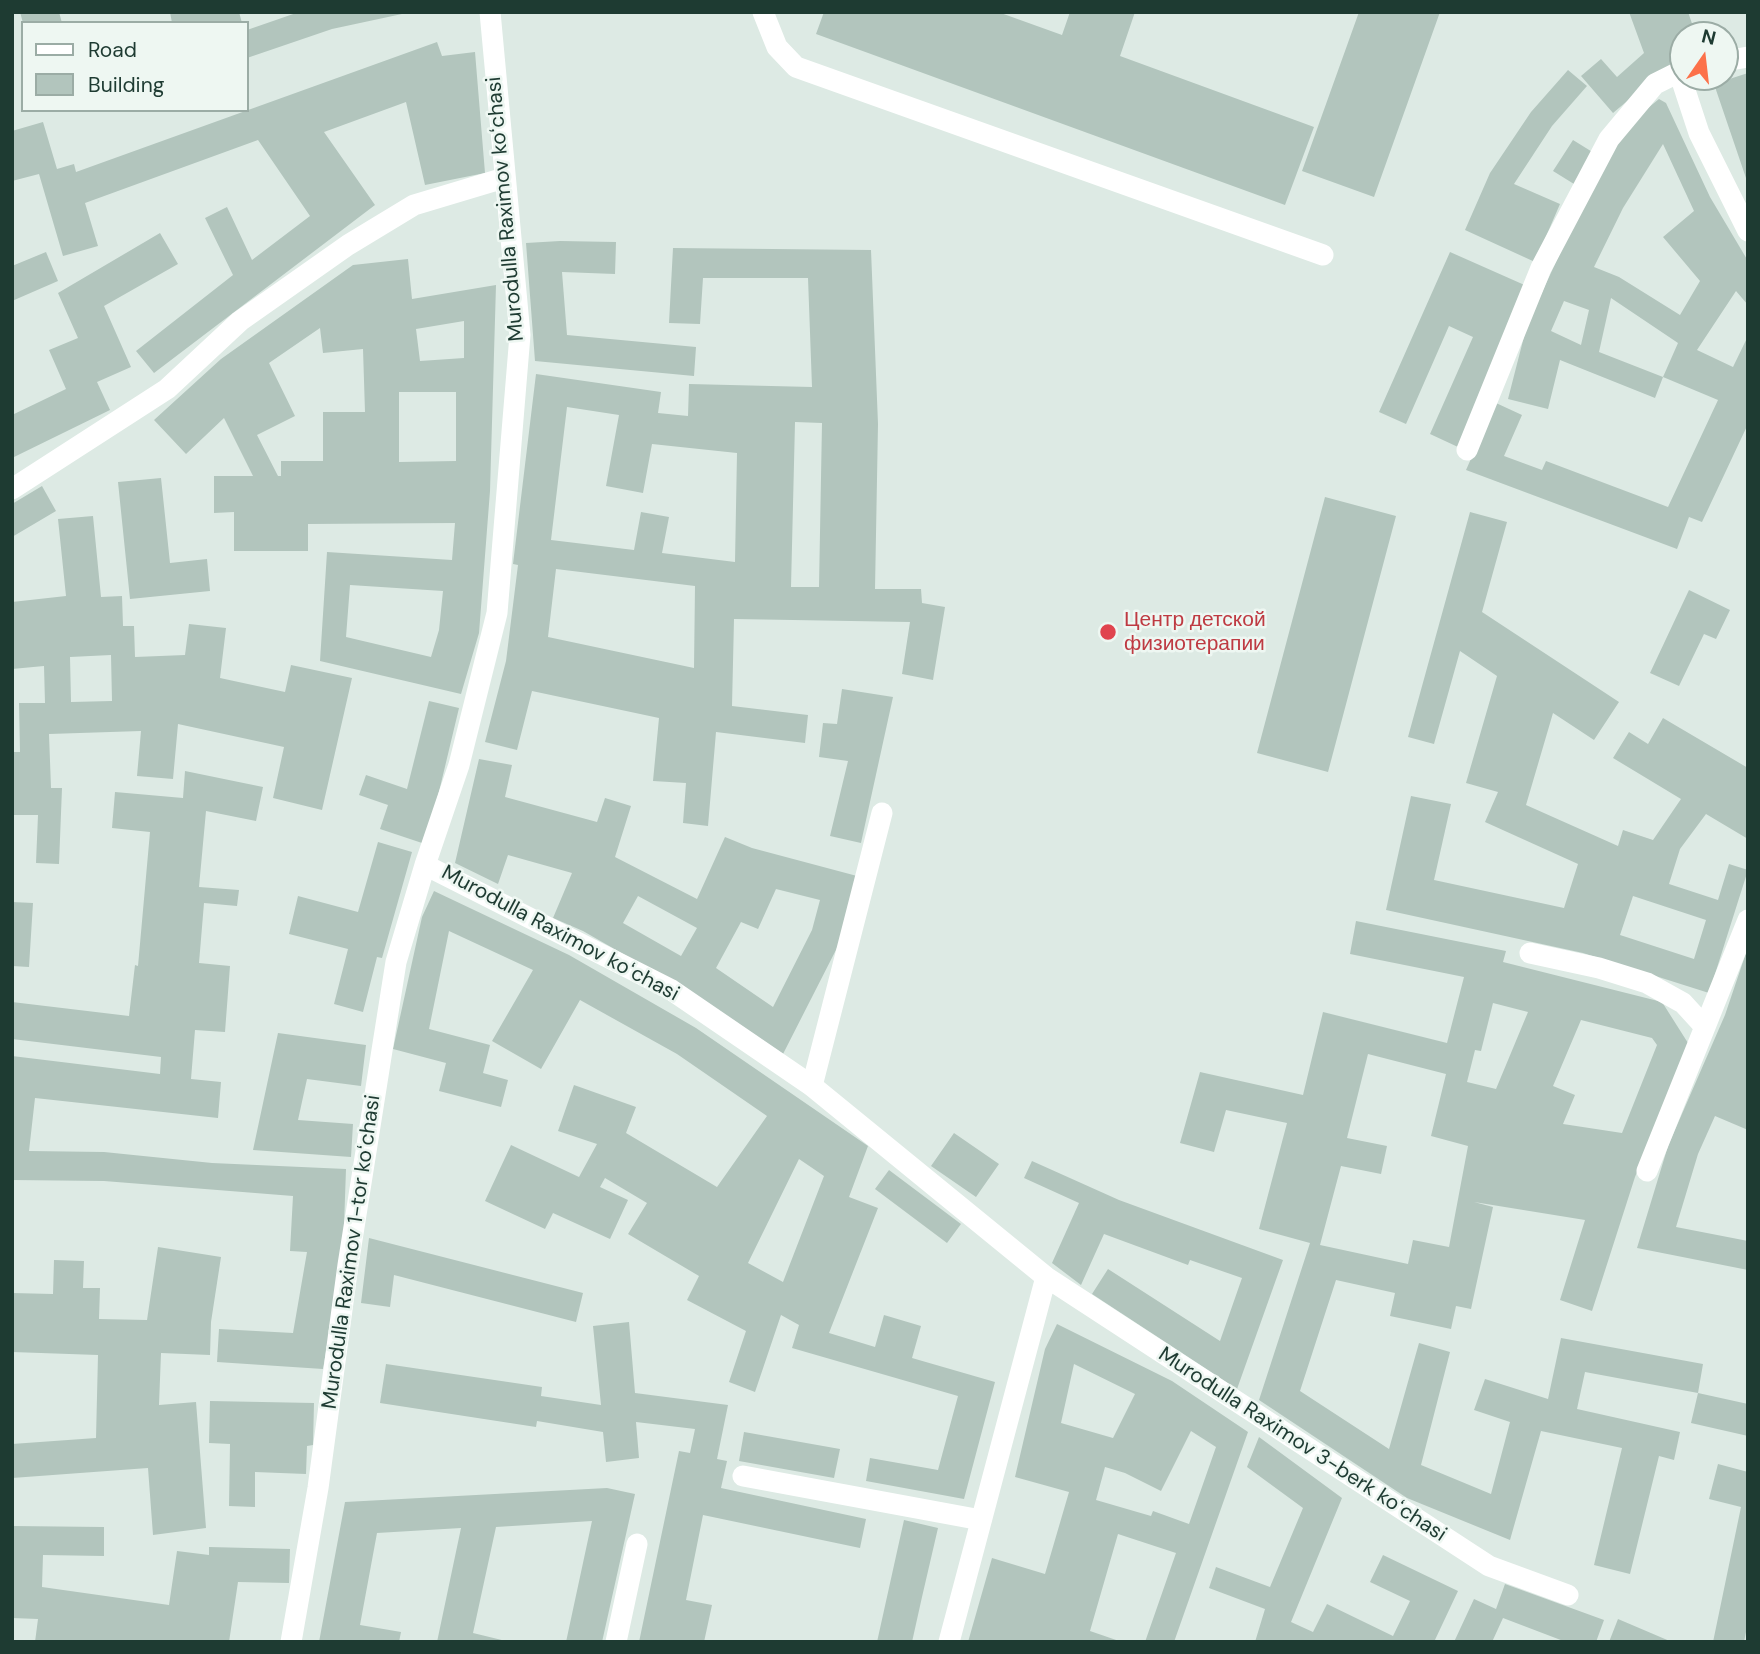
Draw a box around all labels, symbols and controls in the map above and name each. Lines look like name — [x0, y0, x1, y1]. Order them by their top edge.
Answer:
legend — [21, 21, 248, 112]
north arrow — [1669, 21, 1739, 91]
text: N — [1699, 23, 1718, 51]
text: Road — [88, 36, 137, 64]
text: Building — [88, 71, 164, 99]
street label: Murodulla Raximov koʻchasi — [482, 76, 530, 342]
place label: Центр детской физиотерапии — [1124, 607, 1266, 657]
marker: Центр детской физиотерапии — [1098, 622, 1118, 642]
street label: Murodulla Raximov koʻchasi — [437, 861, 683, 1007]
street label: Murodulla Raximov 1-tor koʻchasi — [317, 1093, 387, 1411]
street label: Murodulla Raximov 3-berk koʻchasi — [1153, 1342, 1451, 1548]

